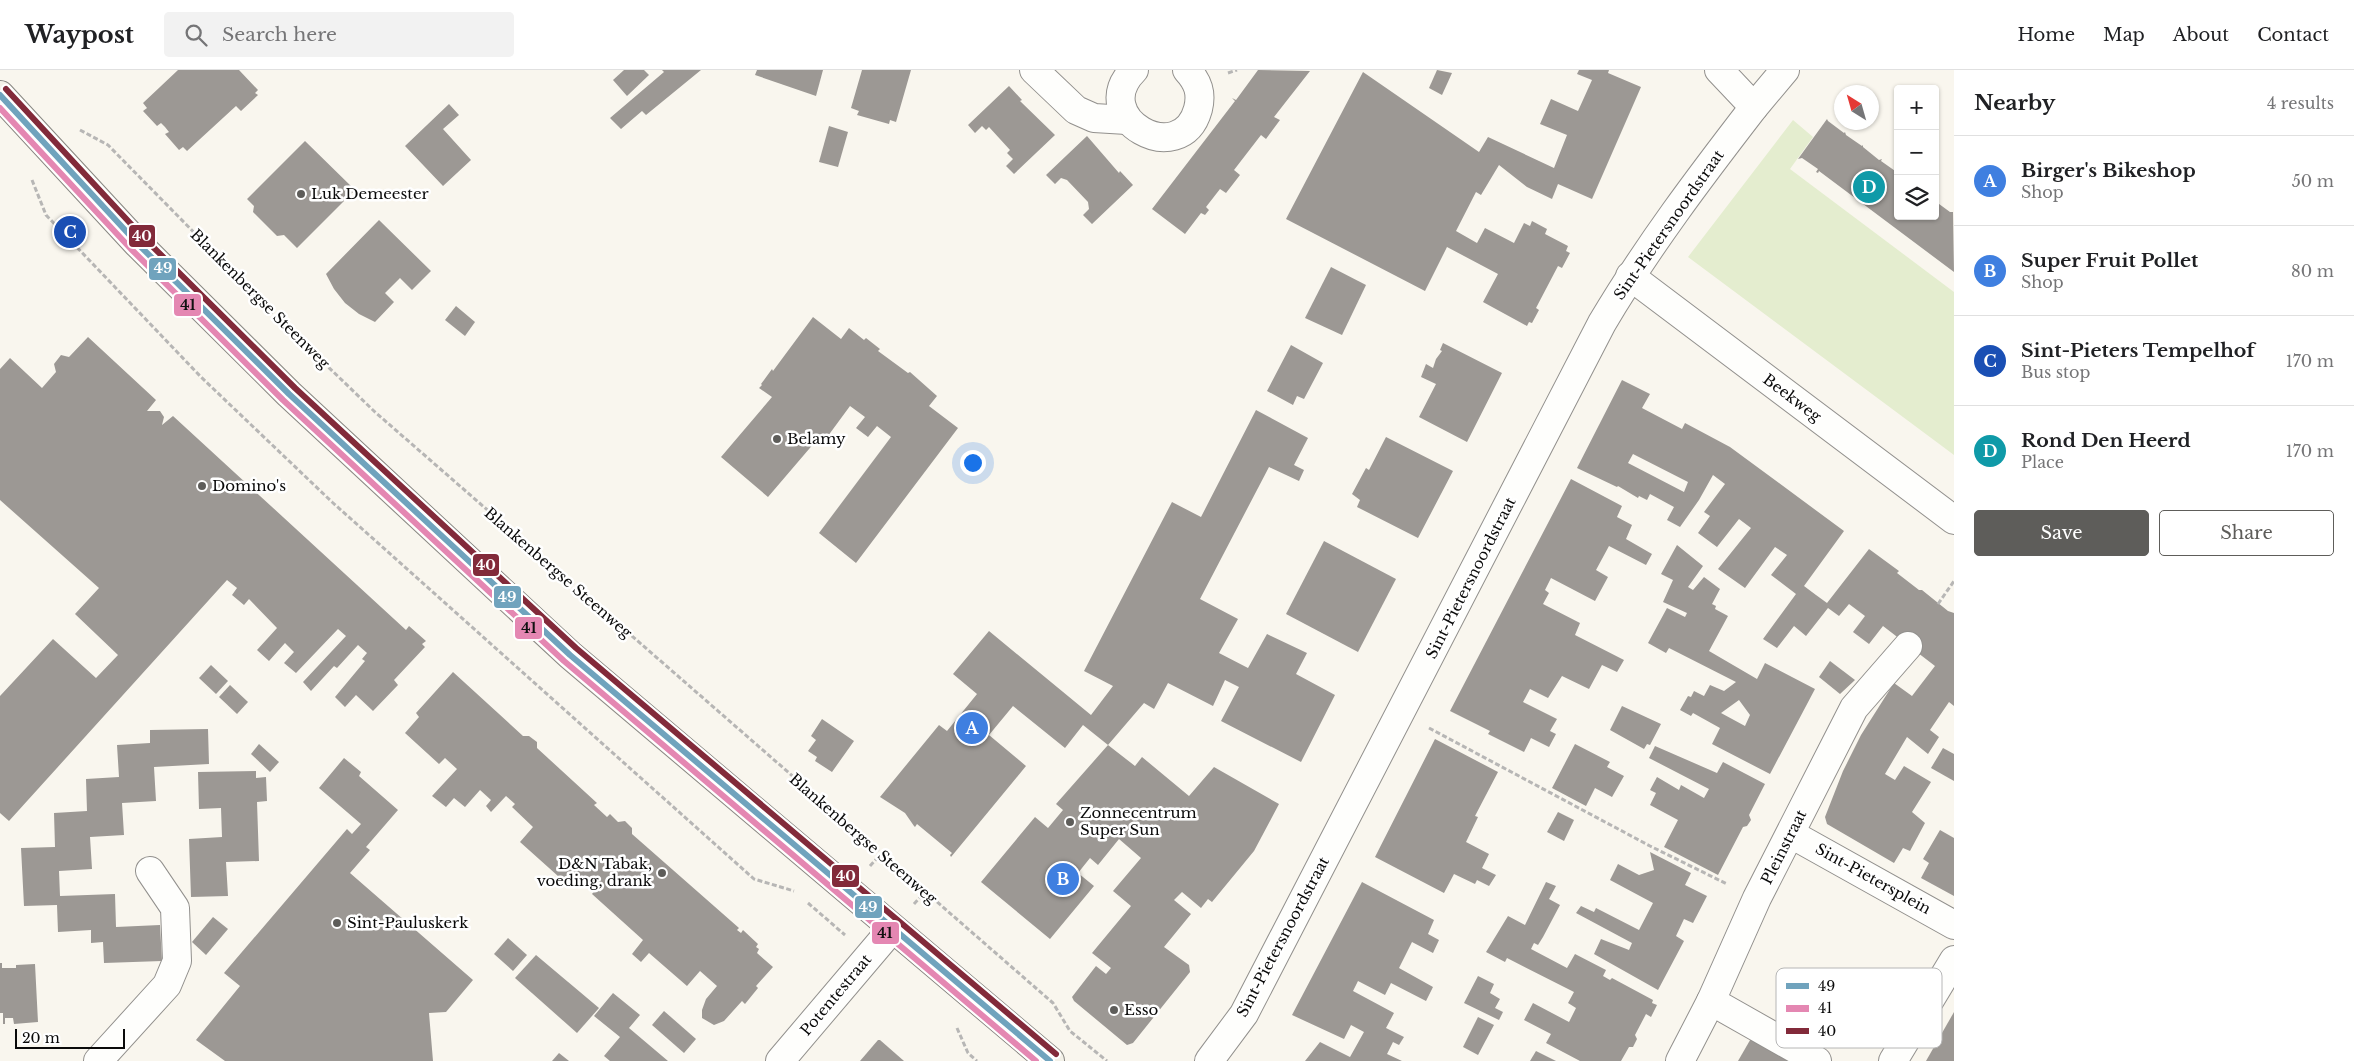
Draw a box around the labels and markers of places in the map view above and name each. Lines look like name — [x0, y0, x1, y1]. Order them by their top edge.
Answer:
pin: D — [1853, 168, 1885, 206]
place label: Luk Demeester — [311, 184, 430, 203]
marker: Luk Demeester — [295, 188, 307, 200]
pin: C — [54, 213, 86, 251]
place label: Belamy — [787, 429, 846, 448]
marker: Belamy — [771, 433, 783, 445]
place label: Domino's — [212, 476, 286, 495]
marker: Domino's — [196, 480, 208, 492]
pin: A — [956, 709, 988, 747]
place label: Zonnecentrum Super Sun — [1080, 803, 1197, 839]
marker: Zonnecentrum Super Sun — [1064, 816, 1076, 828]
place label: D&N Tabak, voeding, drank — [537, 854, 653, 890]
pin: B — [1047, 860, 1079, 898]
marker: D&N Tabak, voeding, drank — [656, 867, 668, 879]
place label: Sint-Pauluskerk — [347, 913, 469, 932]
marker: Sint-Pauluskerk — [331, 917, 343, 929]
place label: Esso — [1124, 1000, 1159, 1019]
marker: Esso — [1108, 1004, 1120, 1016]

